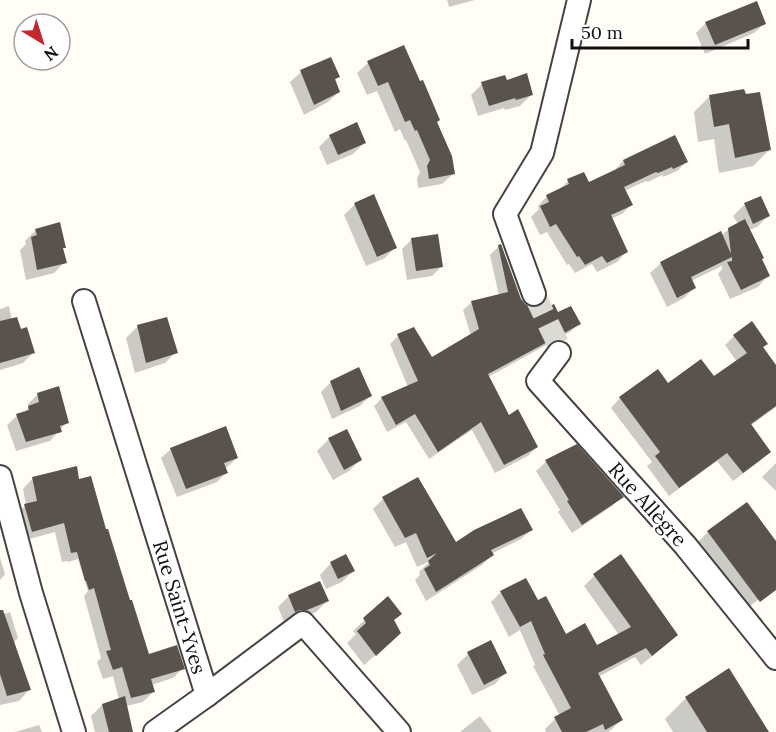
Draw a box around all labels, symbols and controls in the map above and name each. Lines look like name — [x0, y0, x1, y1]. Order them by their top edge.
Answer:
north arrow — [12, 12, 72, 72]
scale bar — [572, 12, 748, 50]
text: 50 m — [581, 21, 623, 44]
text: N — [40, 42, 62, 66]
street label: Rue Allègre — [603, 457, 693, 552]
street label: Rue Saint-Yves — [148, 537, 212, 677]

